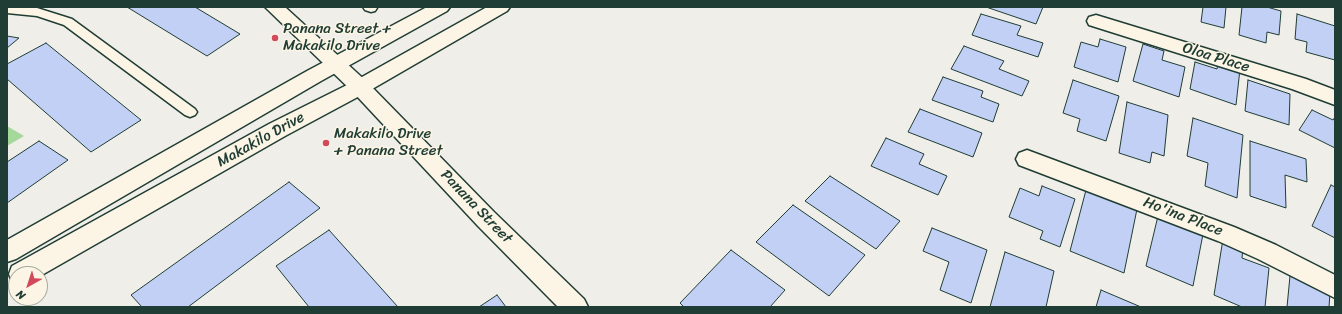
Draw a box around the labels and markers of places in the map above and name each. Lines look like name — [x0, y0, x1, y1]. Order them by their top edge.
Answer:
place label: Panana Street + Makakilo Drive — [283, 20, 391, 55]
marker: Panana Street + Makakilo Drive — [270, 33, 280, 43]
place label: Makakilo Drive + Panana Street — [334, 125, 442, 160]
marker: Makakilo Drive + Panana Street — [321, 138, 331, 148]

